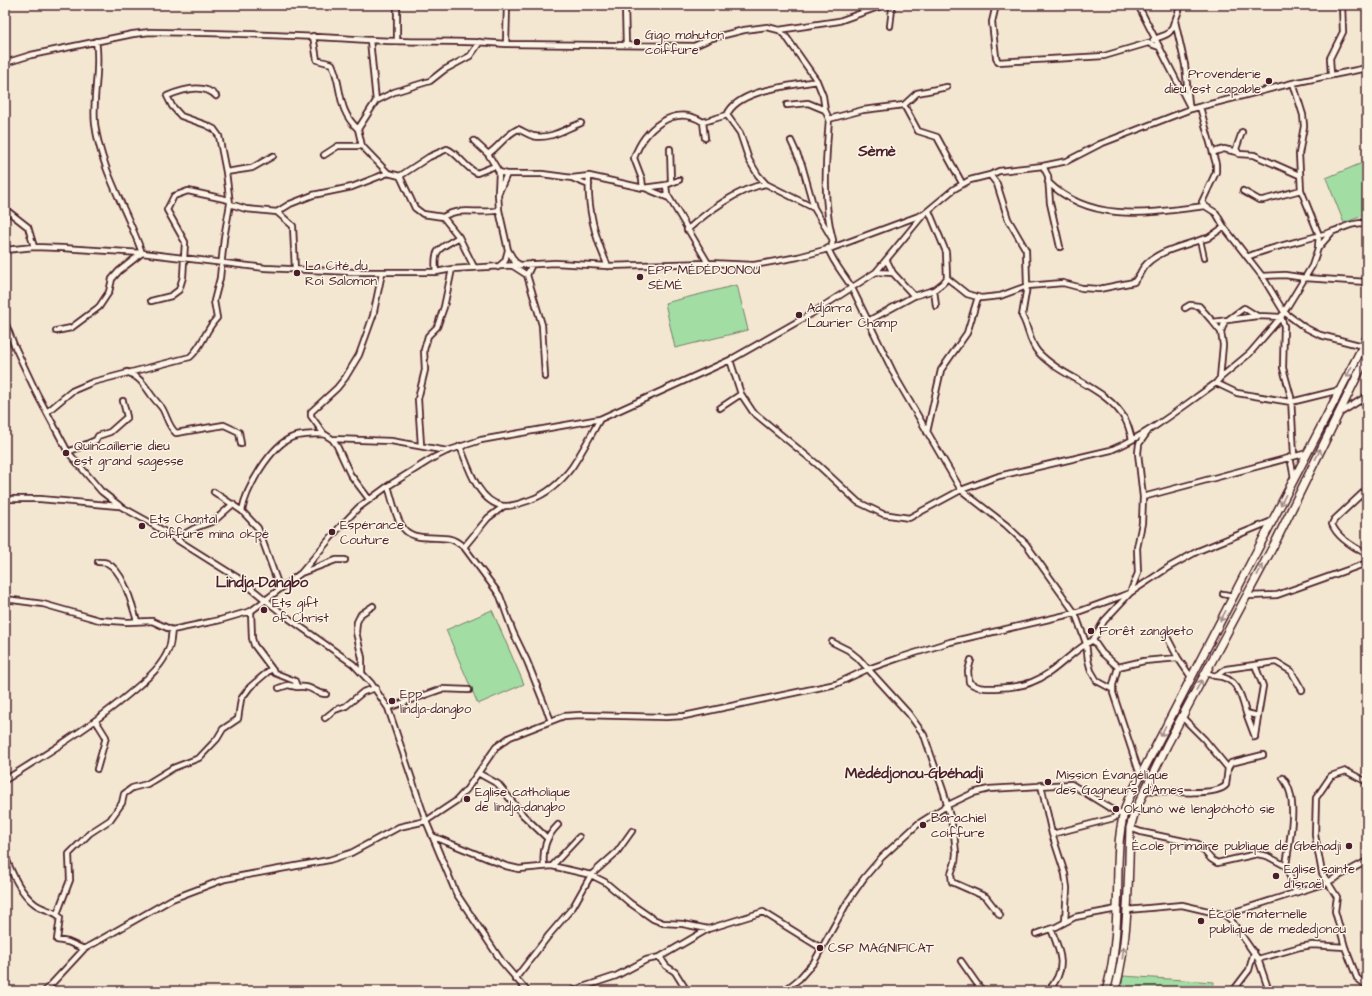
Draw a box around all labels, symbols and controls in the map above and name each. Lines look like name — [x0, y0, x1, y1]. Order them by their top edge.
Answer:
place label: Gigo mahuton coiffure — [645, 26, 725, 59]
marker: Gigo mahuton coiffure — [632, 37, 642, 47]
place label: Provenderie dieu est capable — [1164, 65, 1261, 98]
marker: Provenderie dieu est capable — [1264, 76, 1274, 86]
district label: Sèmè — [857, 141, 896, 162]
place label: La Cité du Roi Salomon — [305, 257, 378, 290]
place label: EPP MÉDÉDJONOU SÈMÉ — [648, 261, 760, 294]
marker: La Cité du Roi Salomon — [292, 268, 302, 278]
marker: EPP MÉDÉDJONOU SÈMÉ — [635, 272, 645, 282]
place label: Adjarra Laurier Champ — [807, 299, 897, 332]
marker: Adjarra Laurier Champ — [794, 310, 804, 320]
one-way arrow — [1345, 366, 1352, 378]
place label: Quincaillerie dieu est grand sagesse — [74, 437, 184, 471]
marker: Quincaillerie dieu est grand sagesse — [61, 448, 71, 458]
one-way arrow — [1315, 448, 1322, 460]
one-way arrow — [1279, 494, 1286, 506]
place label: Ets Chantal coiffure mina okpè — [150, 510, 269, 543]
place label: Espérance Couture — [340, 516, 404, 549]
marker: Ets Chantal coiffure mina okpè — [137, 521, 147, 531]
marker: Espérance Couture — [327, 527, 337, 537]
one-way arrow — [1257, 565, 1264, 577]
district label: Lindja-Dangbo — [216, 572, 309, 595]
place label: Ets gift of Christ — [272, 594, 330, 627]
marker: Ets gift of Christ — [259, 605, 269, 615]
one-way arrow — [1219, 609, 1226, 621]
place label: Forêt zangbeto — [1099, 622, 1194, 641]
marker: Forêt zangbeto — [1086, 626, 1096, 636]
one-way arrow — [1196, 679, 1204, 691]
place label: Epp lindja-dangbo — [400, 685, 472, 719]
marker: Epp lindja-dangbo — [387, 696, 397, 706]
one-way arrow — [1159, 725, 1166, 737]
district label: Mèdédjonou-Gbéhadji — [845, 763, 984, 784]
place label: Mission Évangélique des Gagneurs d'Ames — [1056, 766, 1184, 800]
marker: Mission Évangélique des Gagneurs d'Ames — [1043, 777, 1053, 787]
place label: Eglise catholique de lindja-dangbo — [475, 783, 570, 817]
marker: Eglise catholique de lindja-dangbo — [462, 794, 472, 804]
place label: Oklunò wè lengbòhòtò sie — [1124, 800, 1275, 819]
marker: Oklunò wè lengbòhòtò sie — [1111, 804, 1121, 814]
place label: Barachiel coiffure — [931, 809, 986, 842]
marker: Barachiel coiffure — [918, 820, 928, 830]
place label: École primaire publique de Gbehadji — [1132, 837, 1341, 855]
marker: École primaire publique de Gbehadji — [1344, 841, 1354, 851]
place label: Eglise sainte d'Israël — [1284, 860, 1355, 893]
marker: Eglise sainte d'Israël — [1271, 871, 1281, 881]
place label: École maternelle publique de mededjonou — [1209, 905, 1347, 938]
marker: École maternelle publique de mededjonou — [1196, 916, 1206, 926]
place label: CSP MAGNIFICAT — [828, 939, 935, 957]
marker: CSP MAGNIFICAT — [815, 943, 825, 953]
one-way arrow — [1119, 947, 1127, 960]

